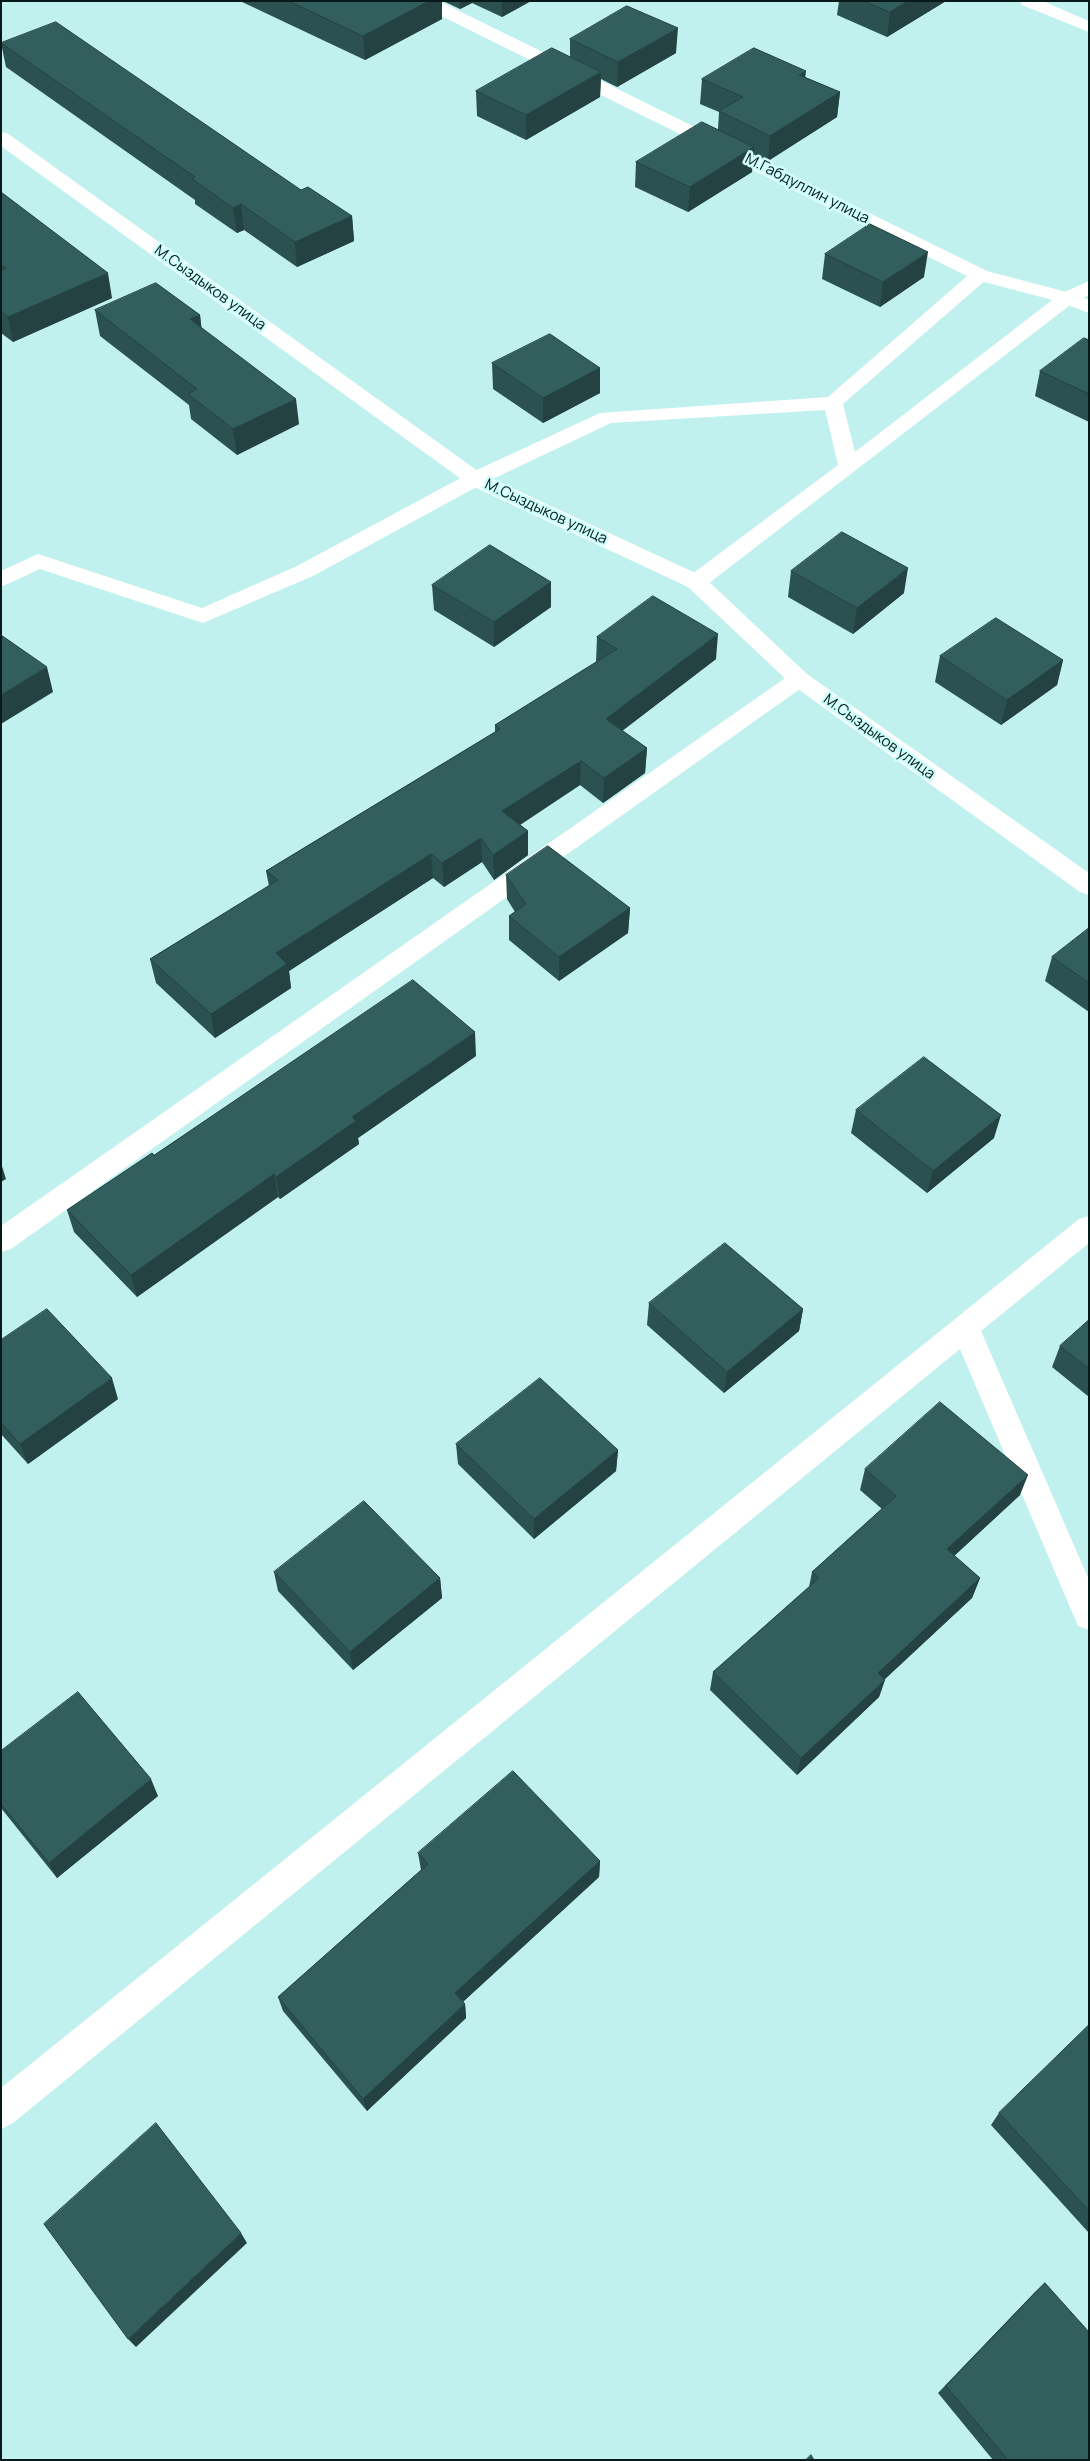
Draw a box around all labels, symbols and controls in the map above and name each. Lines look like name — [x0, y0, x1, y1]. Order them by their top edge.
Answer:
street label: М.Габдуллин улица — [742, 150, 872, 228]
street label: М.Сыздыков улица — [151, 242, 269, 334]
street label: М.Сыздыков улица — [482, 476, 610, 548]
street label: М.Сыздыков улица — [820, 691, 938, 783]

